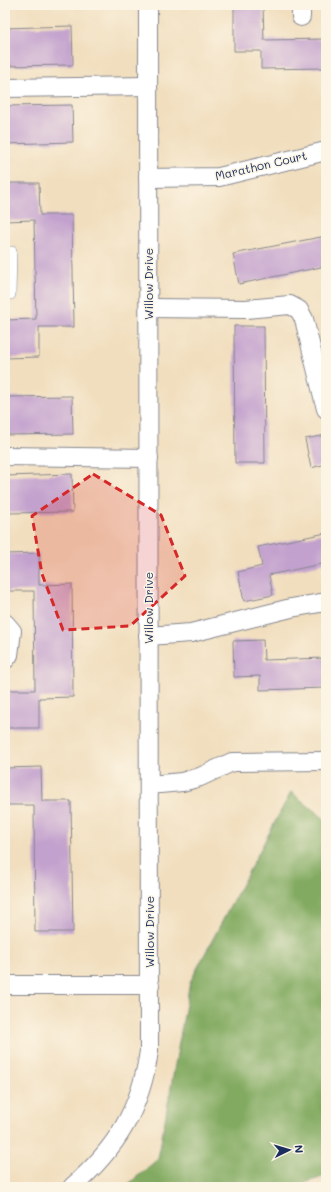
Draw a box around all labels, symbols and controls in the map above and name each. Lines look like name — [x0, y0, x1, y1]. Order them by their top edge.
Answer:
street label: Marathon Court — [213, 147, 308, 183]
street label: Willow Drive — [140, 248, 156, 320]
street label: Willow Drive — [140, 572, 156, 644]
street label: Willow Drive — [141, 896, 157, 968]
north arrow — [269, 1130, 309, 1170]
text: N — [292, 1144, 307, 1154]

